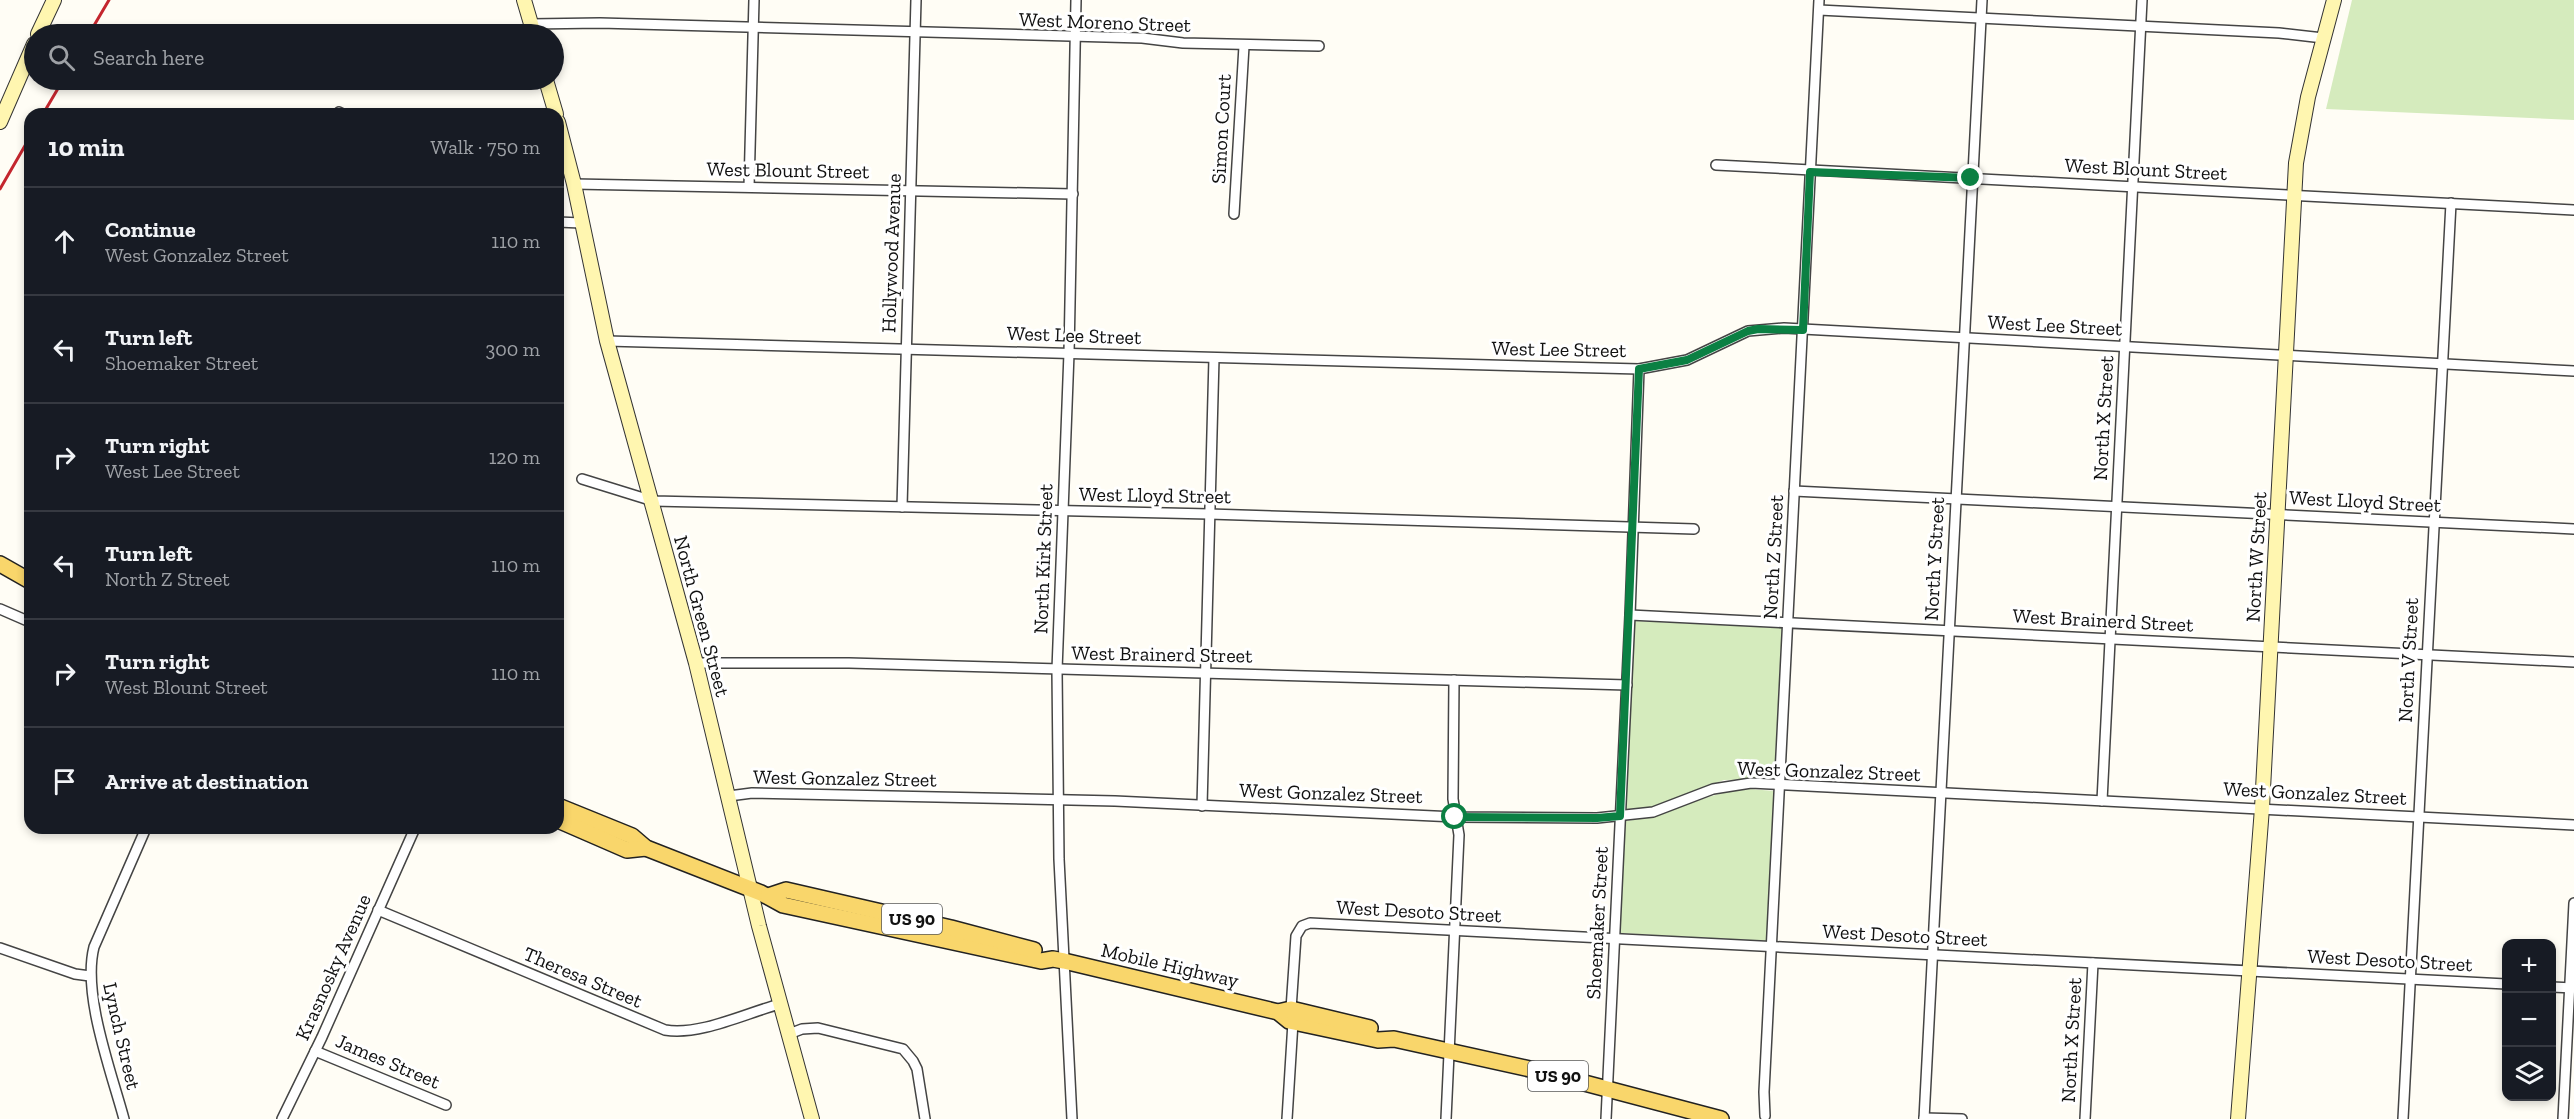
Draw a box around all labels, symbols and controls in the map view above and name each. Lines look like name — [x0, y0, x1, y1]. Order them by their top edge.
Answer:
street label: West Moreno Street — [1019, 7, 1192, 37]
search box — [24, 24, 564, 90]
icon: search — [45, 41, 78, 74]
text: Search here — [93, 44, 204, 71]
street label: Simon Court — [1206, 73, 1236, 185]
text: 10 min — [48, 131, 124, 163]
text: Walk · 750 m — [430, 135, 540, 159]
street label: West Blount Street — [2064, 153, 2228, 185]
street label: West Blount Street — [706, 157, 870, 183]
route end — [1957, 164, 1983, 190]
street label: Hollywood Avenue — [876, 173, 906, 333]
text: Continue — [105, 216, 196, 243]
icon: ahead — [48, 225, 81, 258]
text: 110 m — [491, 229, 540, 253]
text: West Gonzalez Street — [105, 243, 289, 267]
street label: West Lee Street — [1987, 309, 2124, 341]
street label: West Lee Street — [1006, 321, 1142, 349]
text: Turn left — [105, 324, 192, 351]
icon: left — [48, 333, 81, 366]
street label: West Lee Street — [1491, 336, 1627, 362]
text: 300 m — [485, 337, 540, 361]
text: Shoemaker Street — [105, 351, 258, 375]
street label: North X Street — [2088, 354, 2118, 481]
text: Turn right — [105, 432, 209, 459]
icon: right — [48, 441, 81, 474]
text: 120 m — [489, 445, 540, 469]
text: West Lee Street — [105, 459, 240, 483]
street label: West Lloyd Street — [1079, 482, 1232, 508]
street label: North Kirk Street — [1028, 483, 1058, 635]
street label: West Lloyd Street — [2288, 485, 2442, 517]
street label: North W Street — [2241, 491, 2271, 623]
street label: North Z Street — [1758, 494, 1788, 620]
street label: North Y Street — [1919, 496, 1949, 622]
street label: North Green Street — [669, 533, 735, 700]
text: Turn left — [105, 540, 192, 567]
icon: left — [48, 549, 81, 582]
text: 110 m — [491, 553, 540, 577]
text: North Z Street — [105, 567, 230, 591]
street label: North V Street — [2393, 596, 2423, 723]
street label: West Brainerd Street — [2012, 603, 2195, 637]
street label: West Brainerd Street — [1071, 640, 1253, 668]
text: Turn right — [105, 648, 209, 675]
icon: right — [48, 657, 81, 690]
text: 110 m — [491, 661, 540, 685]
text: West Blount Street — [105, 675, 268, 699]
street label: West Gonzalez Street — [1737, 756, 1922, 786]
street label: West Gonzalez Street — [753, 764, 938, 792]
icon: arrive — [48, 765, 81, 798]
text: Arrive at destination — [105, 768, 308, 795]
street label: West Gonzalez Street — [2223, 776, 2408, 810]
street label: West Gonzalez Street — [1239, 778, 1424, 808]
route start — [1441, 803, 1467, 829]
street label: Shoemaker Street — [1581, 845, 1613, 1000]
street label: Krasnosky Avenue — [290, 890, 376, 1044]
street label: West Desoto Street — [1336, 895, 1503, 927]
road number: US 90 — [882, 904, 942, 934]
street label: West Desoto Street — [1822, 919, 1989, 951]
street label: Mobile Highway — [1099, 938, 1242, 993]
map controls — [2502, 939, 2556, 1101]
button: + — [2502, 939, 2556, 993]
street label: Theresa Street — [520, 941, 646, 1013]
street label: West Desoto Street — [2307, 944, 2474, 976]
street label: North X Street — [2056, 976, 2086, 1103]
street label: Lynch Street — [98, 980, 146, 1093]
button: − — [2502, 993, 2556, 1047]
street label: James Street — [332, 1028, 444, 1094]
button: layers — [2502, 1047, 2556, 1101]
road number: US 90 — [1528, 1061, 1588, 1091]

